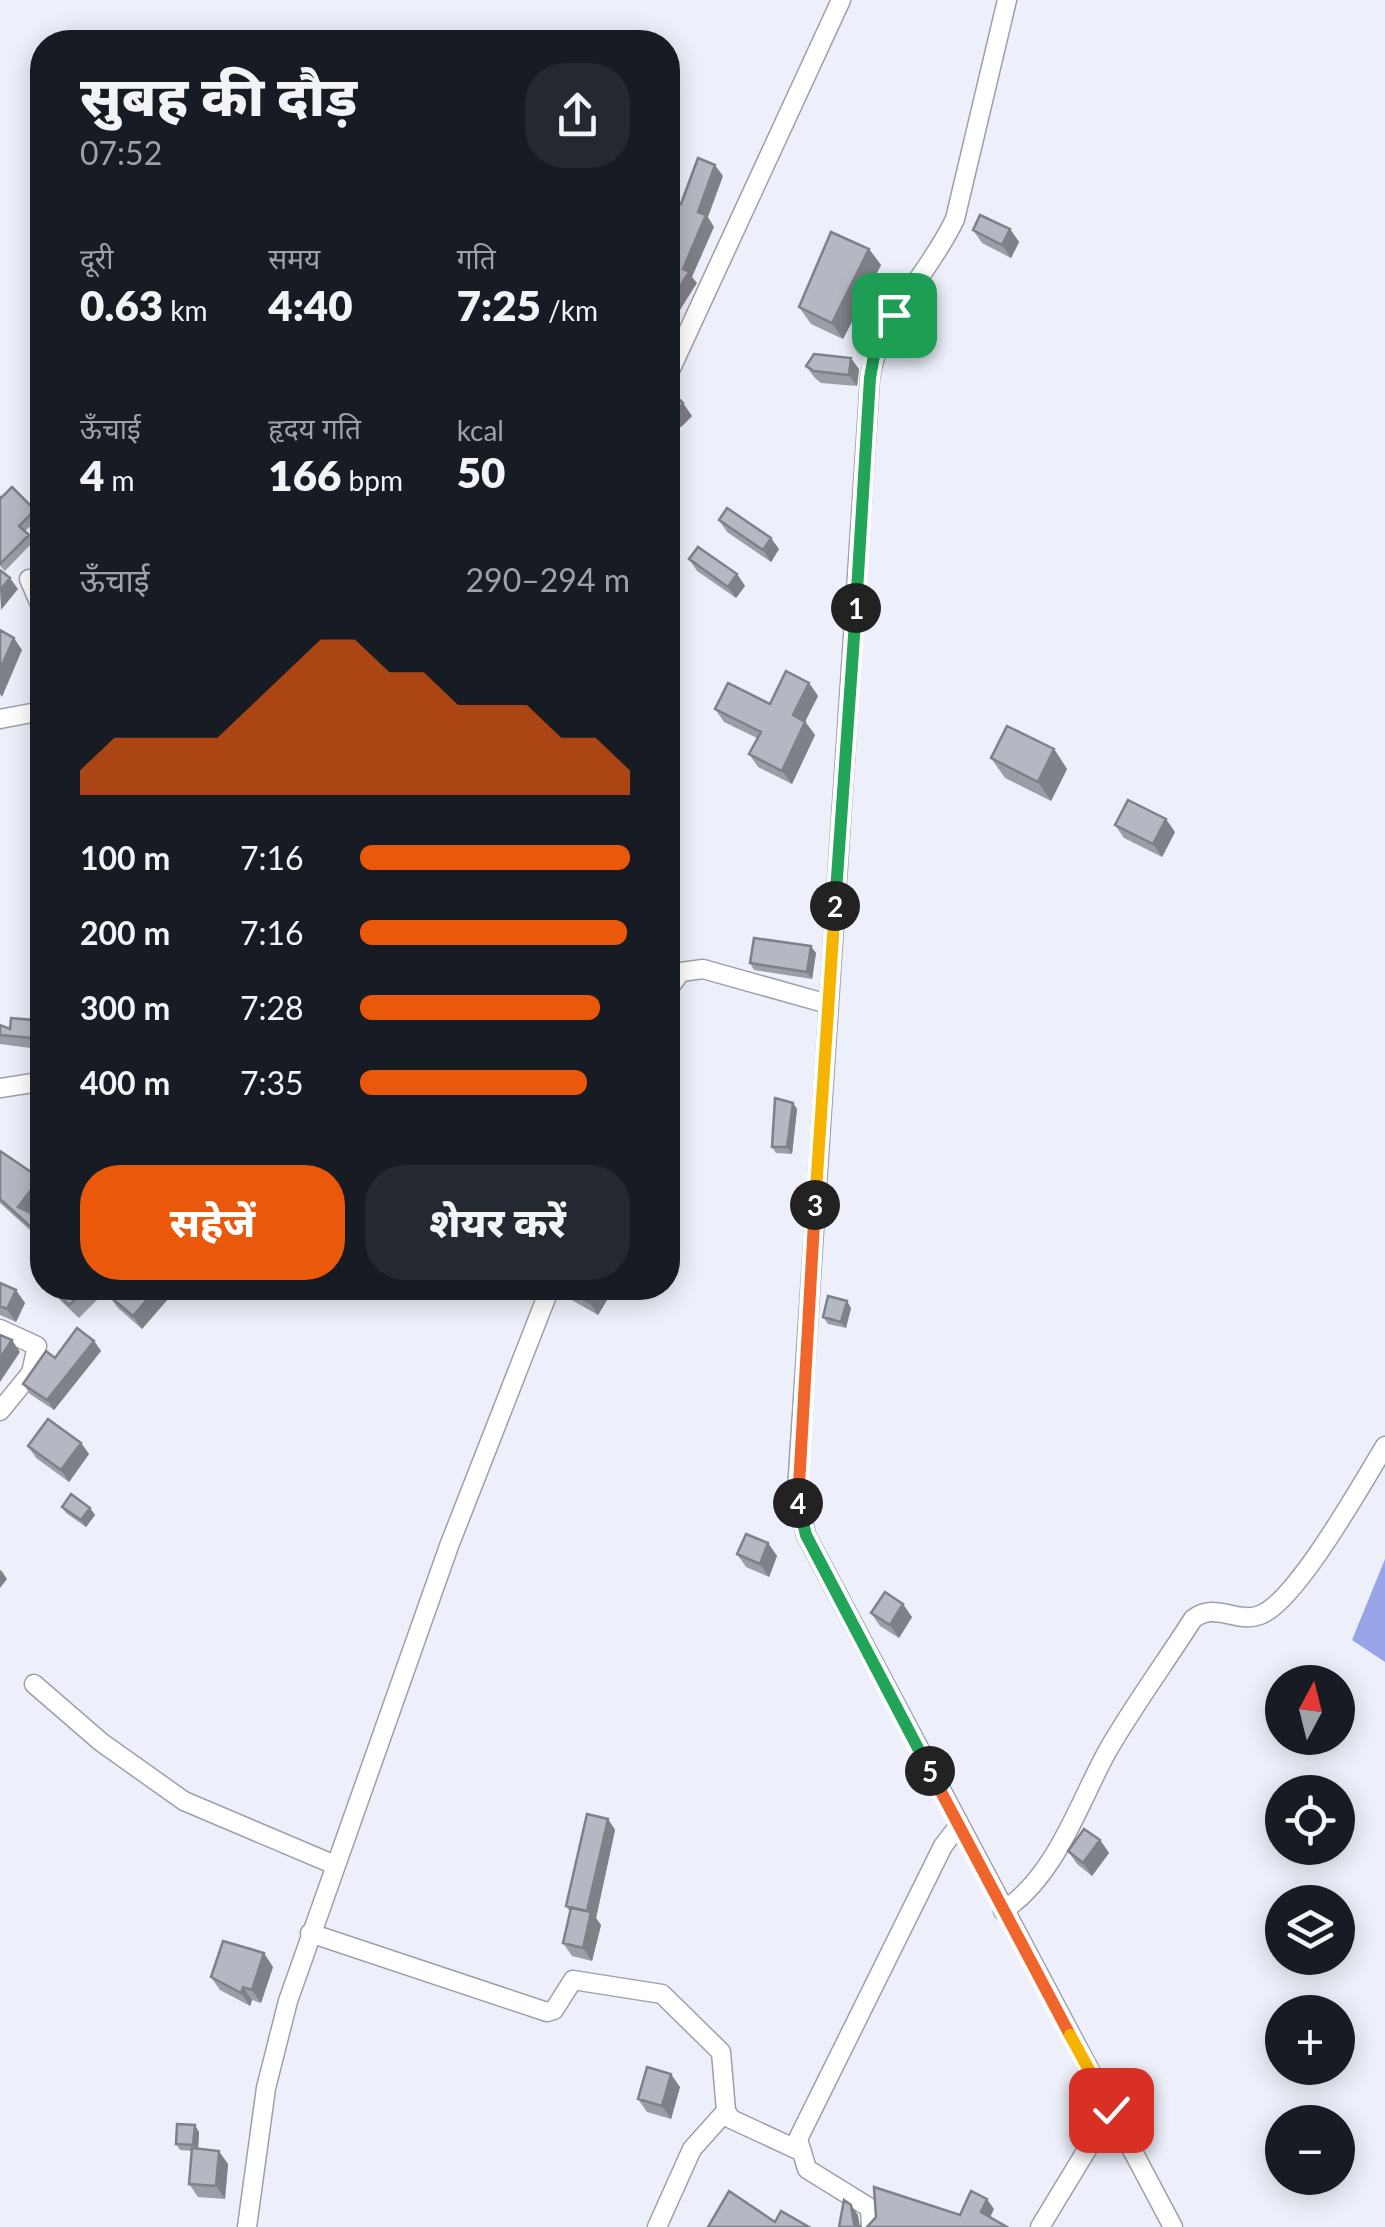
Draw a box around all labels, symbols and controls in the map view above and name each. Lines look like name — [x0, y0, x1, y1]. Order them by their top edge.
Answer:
text: सुबह की दौड़ — [80, 62, 357, 128]
button: share — [525, 63, 630, 168]
text: 07:52 — [80, 133, 162, 172]
text: दूरी — [80, 241, 114, 275]
text: समय — [268, 241, 320, 275]
text: गति — [457, 241, 496, 275]
pin — [852, 273, 937, 358]
text: 0.63 — [80, 280, 163, 330]
text: 4:40 — [268, 280, 353, 330]
text: 7:25 — [457, 280, 541, 330]
icon: arrive — [867, 288, 922, 343]
text: km — [163, 293, 208, 327]
text: /km — [541, 293, 598, 327]
text: ऊँचाई — [80, 411, 141, 445]
text: हृदय गति — [268, 411, 361, 445]
text: kcal — [457, 413, 504, 447]
text: 50 — [457, 447, 505, 497]
text: 4 — [80, 450, 104, 500]
text: 166 — [268, 450, 341, 500]
text: m — [104, 463, 135, 497]
text: bpm — [341, 463, 403, 497]
text: ऊँचाई — [80, 560, 149, 599]
text: 290–294 m — [466, 560, 630, 599]
pin: 1 — [831, 583, 881, 633]
text: 1 — [848, 591, 864, 625]
text: 100 m — [80, 838, 170, 877]
text: 7:16 — [240, 838, 304, 877]
pin: 2 — [810, 881, 860, 931]
text: 2 — [827, 889, 843, 923]
text: 200 m — [80, 913, 170, 952]
text: 7:16 — [240, 913, 304, 952]
text: 300 m — [80, 988, 170, 1027]
text: 7:28 — [240, 988, 304, 1027]
text: 400 m — [80, 1063, 170, 1102]
text: 7:35 — [240, 1063, 304, 1102]
button: सहेजें — [80, 1165, 345, 1280]
button: शेयर करें — [365, 1165, 630, 1280]
pin: 3 — [790, 1180, 840, 1230]
text: 3 — [807, 1188, 823, 1222]
pin: 4 — [773, 1478, 823, 1528]
text: 4 — [790, 1486, 806, 1520]
north arrow — [1265, 1665, 1355, 1755]
map controls — [1265, 1665, 1355, 2195]
pin: 5 — [905, 1746, 955, 1796]
text: 5 — [922, 1754, 938, 1788]
button: locate — [1265, 1775, 1355, 1865]
button: layers — [1265, 1885, 1355, 1975]
button: + — [1265, 1995, 1355, 2085]
pin — [1069, 2068, 1154, 2153]
icon: check — [1084, 2083, 1139, 2138]
button: − — [1265, 2105, 1355, 2195]

